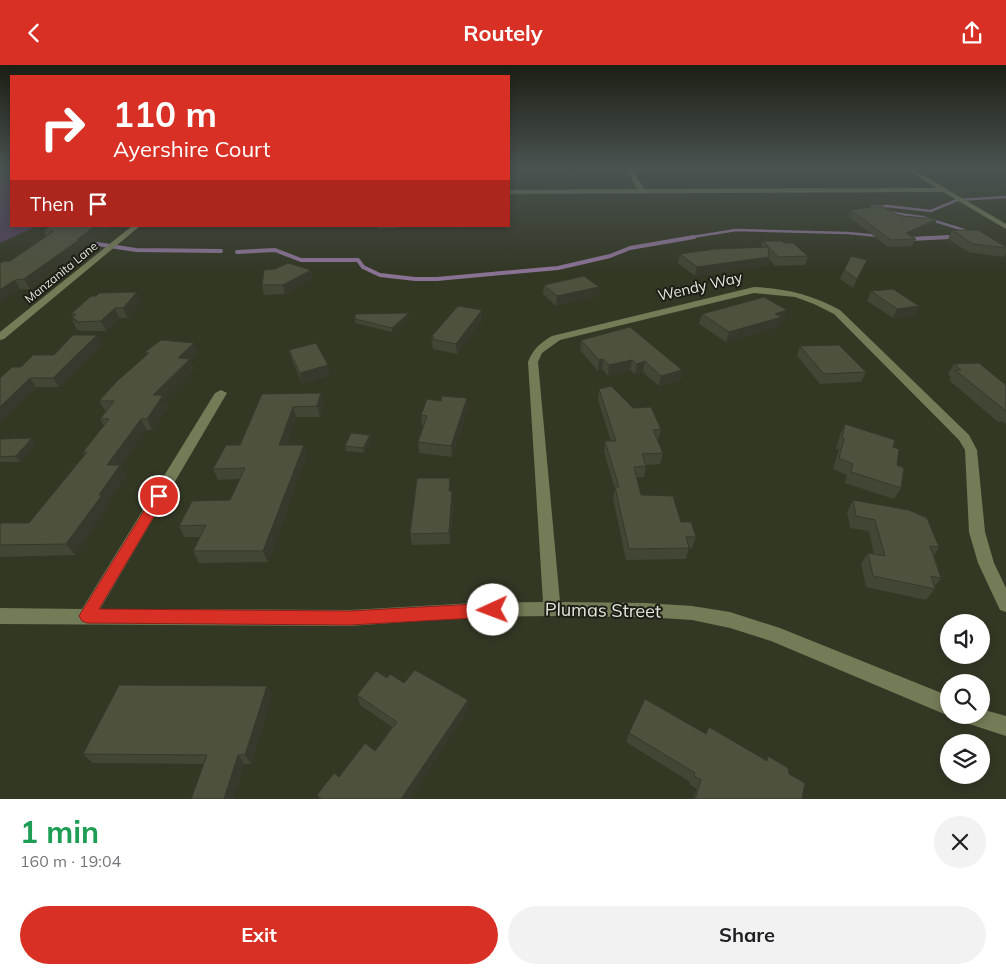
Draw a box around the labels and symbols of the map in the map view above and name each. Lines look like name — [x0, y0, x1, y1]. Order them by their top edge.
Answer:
street label: Manzanita Lane — [21, 238, 101, 306]
street label: Wendy Way — [656, 267, 744, 305]
pin — [138, 475, 180, 517]
position arrow — [466, 583, 518, 635]
street label: Plumas Street — [545, 597, 661, 623]

